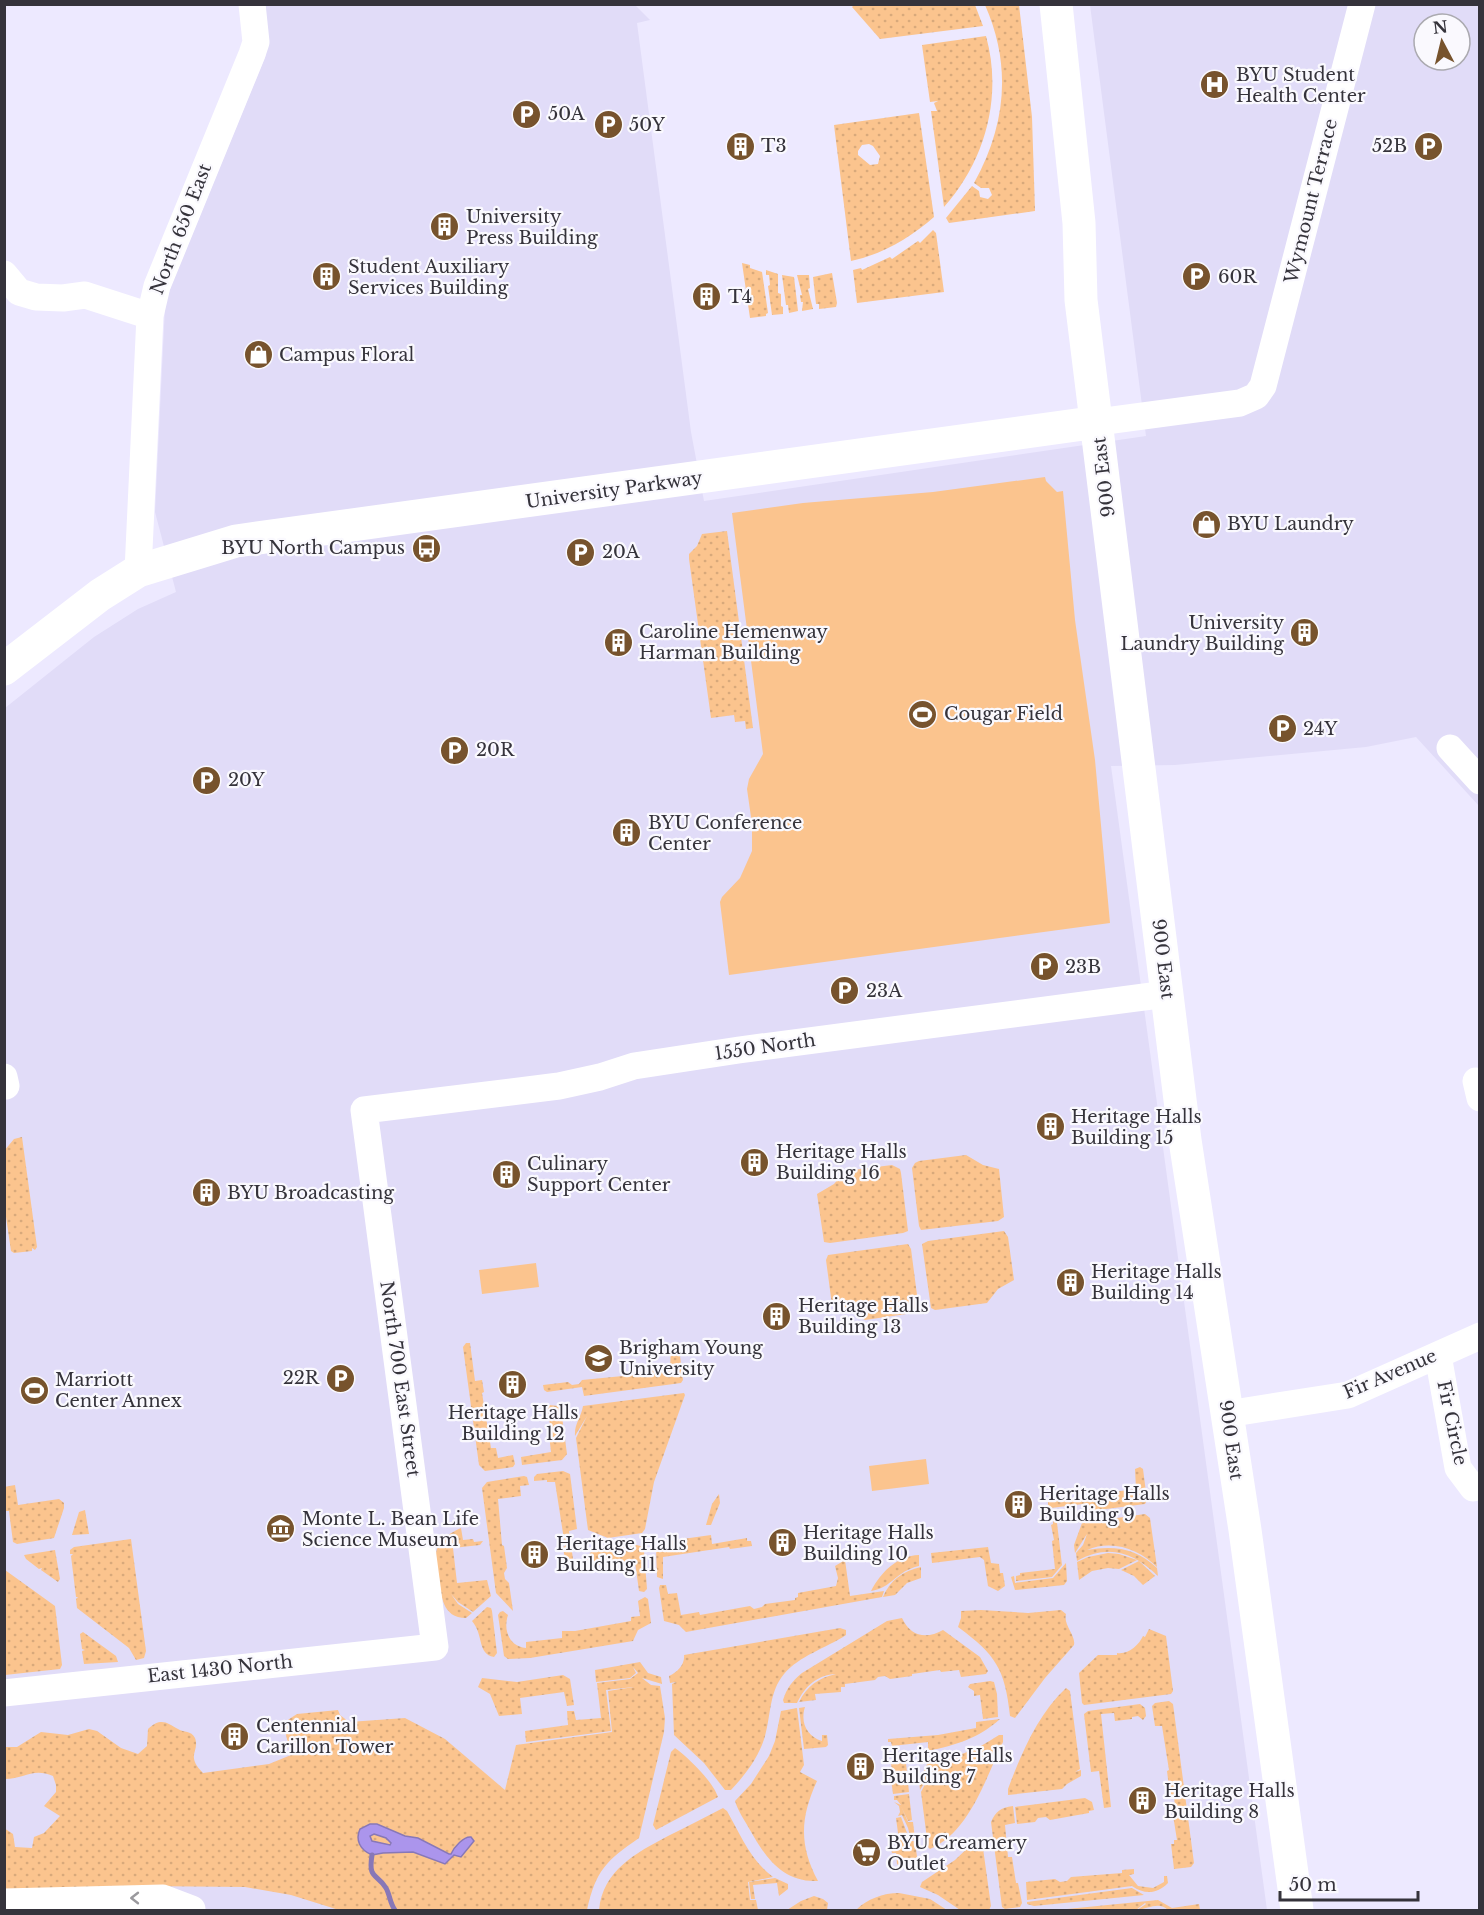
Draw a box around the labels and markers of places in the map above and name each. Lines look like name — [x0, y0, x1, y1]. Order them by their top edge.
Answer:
place label: BYU Student Health Center — [1236, 64, 1366, 107]
hospital icon: BYU Student Health Center — [1199, 69, 1231, 101]
parking icon: 50A — [511, 98, 543, 130]
place label: 50A — [548, 103, 586, 125]
parking icon: 50Y — [592, 109, 624, 141]
place label: 50Y — [629, 114, 666, 136]
building icon: T3 — [724, 130, 756, 162]
parking icon: 52B — [1412, 130, 1444, 162]
place label: T3 — [761, 135, 787, 157]
place label: 52B — [1372, 135, 1407, 157]
place label: University Press Building — [466, 206, 598, 249]
building icon: University Press Building — [429, 211, 461, 243]
place label: Student Auxiliary Services Building — [348, 256, 510, 299]
building icon: Student Auxiliary Services Building — [311, 261, 343, 293]
parking icon: 60R — [1181, 261, 1213, 293]
place label: 60R — [1218, 266, 1257, 288]
building icon: T4 — [691, 281, 723, 313]
place label: T4 — [728, 286, 752, 308]
shop icon: Campus Floral — [242, 339, 274, 371]
place label: Campus Floral — [279, 344, 415, 366]
shop icon: BYU Laundry — [1190, 508, 1222, 540]
place label: BYU Laundry — [1227, 513, 1354, 535]
bus stop icon: BYU North Campus — [410, 532, 442, 564]
parking icon: 20A — [565, 536, 597, 568]
place label: BYU North Campus — [221, 537, 405, 559]
place label: 20A — [602, 541, 641, 563]
place label: University Laundry Building — [1120, 612, 1284, 655]
building icon: University Laundry Building — [1289, 617, 1321, 649]
place label: Caroline Hemenway Harman Building — [639, 621, 828, 664]
building icon: Caroline Hemenway Harman Building — [602, 626, 634, 658]
sports icon: Cougar Field — [907, 698, 939, 730]
place label: Cougar Field — [944, 703, 1063, 725]
parking icon: 24Y — [1266, 713, 1298, 745]
place label: 24Y — [1303, 718, 1338, 740]
parking icon: 20R — [439, 734, 471, 766]
place label: 20R — [476, 739, 515, 761]
parking icon: 20Y — [191, 764, 223, 796]
place label: 20Y — [228, 769, 266, 791]
place label: BYU Conference Center — [648, 812, 802, 855]
building icon: BYU Conference Center — [611, 817, 643, 849]
parking icon: 23B — [1028, 951, 1060, 983]
place label: 23B — [1065, 956, 1101, 978]
parking icon: 23A — [829, 975, 861, 1007]
place label: 23A — [866, 980, 903, 1002]
place label: Heritage Halls Building 15 — [1071, 1106, 1202, 1149]
building icon: Heritage Halls Building 15 — [1034, 1111, 1066, 1143]
place label: Heritage Halls Building 16 — [776, 1141, 907, 1184]
building icon: Heritage Halls Building 16 — [739, 1146, 771, 1178]
place label: Culinary Support Center — [527, 1153, 671, 1196]
building icon: Culinary Support Center — [490, 1158, 522, 1190]
building icon: BYU Broadcasting — [190, 1177, 222, 1209]
place label: BYU Broadcasting — [227, 1182, 394, 1204]
place label: Heritage Halls Building 14 — [1091, 1261, 1222, 1304]
building icon: Heritage Halls Building 14 — [1054, 1266, 1086, 1298]
place label: Heritage Halls Building 13 — [798, 1295, 929, 1338]
building icon: Heritage Halls Building 13 — [761, 1300, 793, 1332]
place label: Brigham Young University — [619, 1337, 763, 1380]
school or university icon: Brigham Young University — [582, 1342, 614, 1374]
parking icon: 22R — [324, 1362, 356, 1394]
place label: 22R — [283, 1367, 320, 1389]
building icon: Heritage Halls Building 12 — [497, 1368, 529, 1400]
place label: Marriott Center Annex — [55, 1369, 182, 1412]
sports icon: Marriott Center Annex — [18, 1374, 50, 1406]
place label: Heritage Halls Building 12 — [448, 1402, 578, 1445]
place label: Heritage Halls Building 9 — [1039, 1483, 1170, 1526]
building icon: Heritage Halls Building 9 — [1002, 1488, 1034, 1520]
place label: Monte L. Bean Life Science Museum — [302, 1508, 479, 1551]
museum icon: Monte L. Bean Life Science Museum — [265, 1513, 297, 1545]
place label: Heritage Halls Building 10 — [803, 1522, 934, 1565]
building icon: Heritage Halls Building 10 — [766, 1527, 798, 1559]
place label: Heritage Halls Building 11 — [556, 1533, 687, 1576]
building icon: Heritage Halls Building 11 — [519, 1538, 551, 1570]
place label: Centennial Carillon Tower — [256, 1715, 394, 1758]
building icon: Centennial Carillon Tower — [219, 1720, 251, 1752]
place label: Heritage Halls Building 7 — [882, 1745, 1013, 1788]
building icon: Heritage Halls Building 7 — [845, 1750, 877, 1782]
place label: Heritage Halls Building 8 — [1164, 1780, 1295, 1823]
building icon: Heritage Halls Building 8 — [1127, 1785, 1159, 1817]
place label: BYU Creamery Outlet — [887, 1832, 1027, 1875]
supermarket icon: BYU Creamery Outlet — [850, 1837, 882, 1869]

